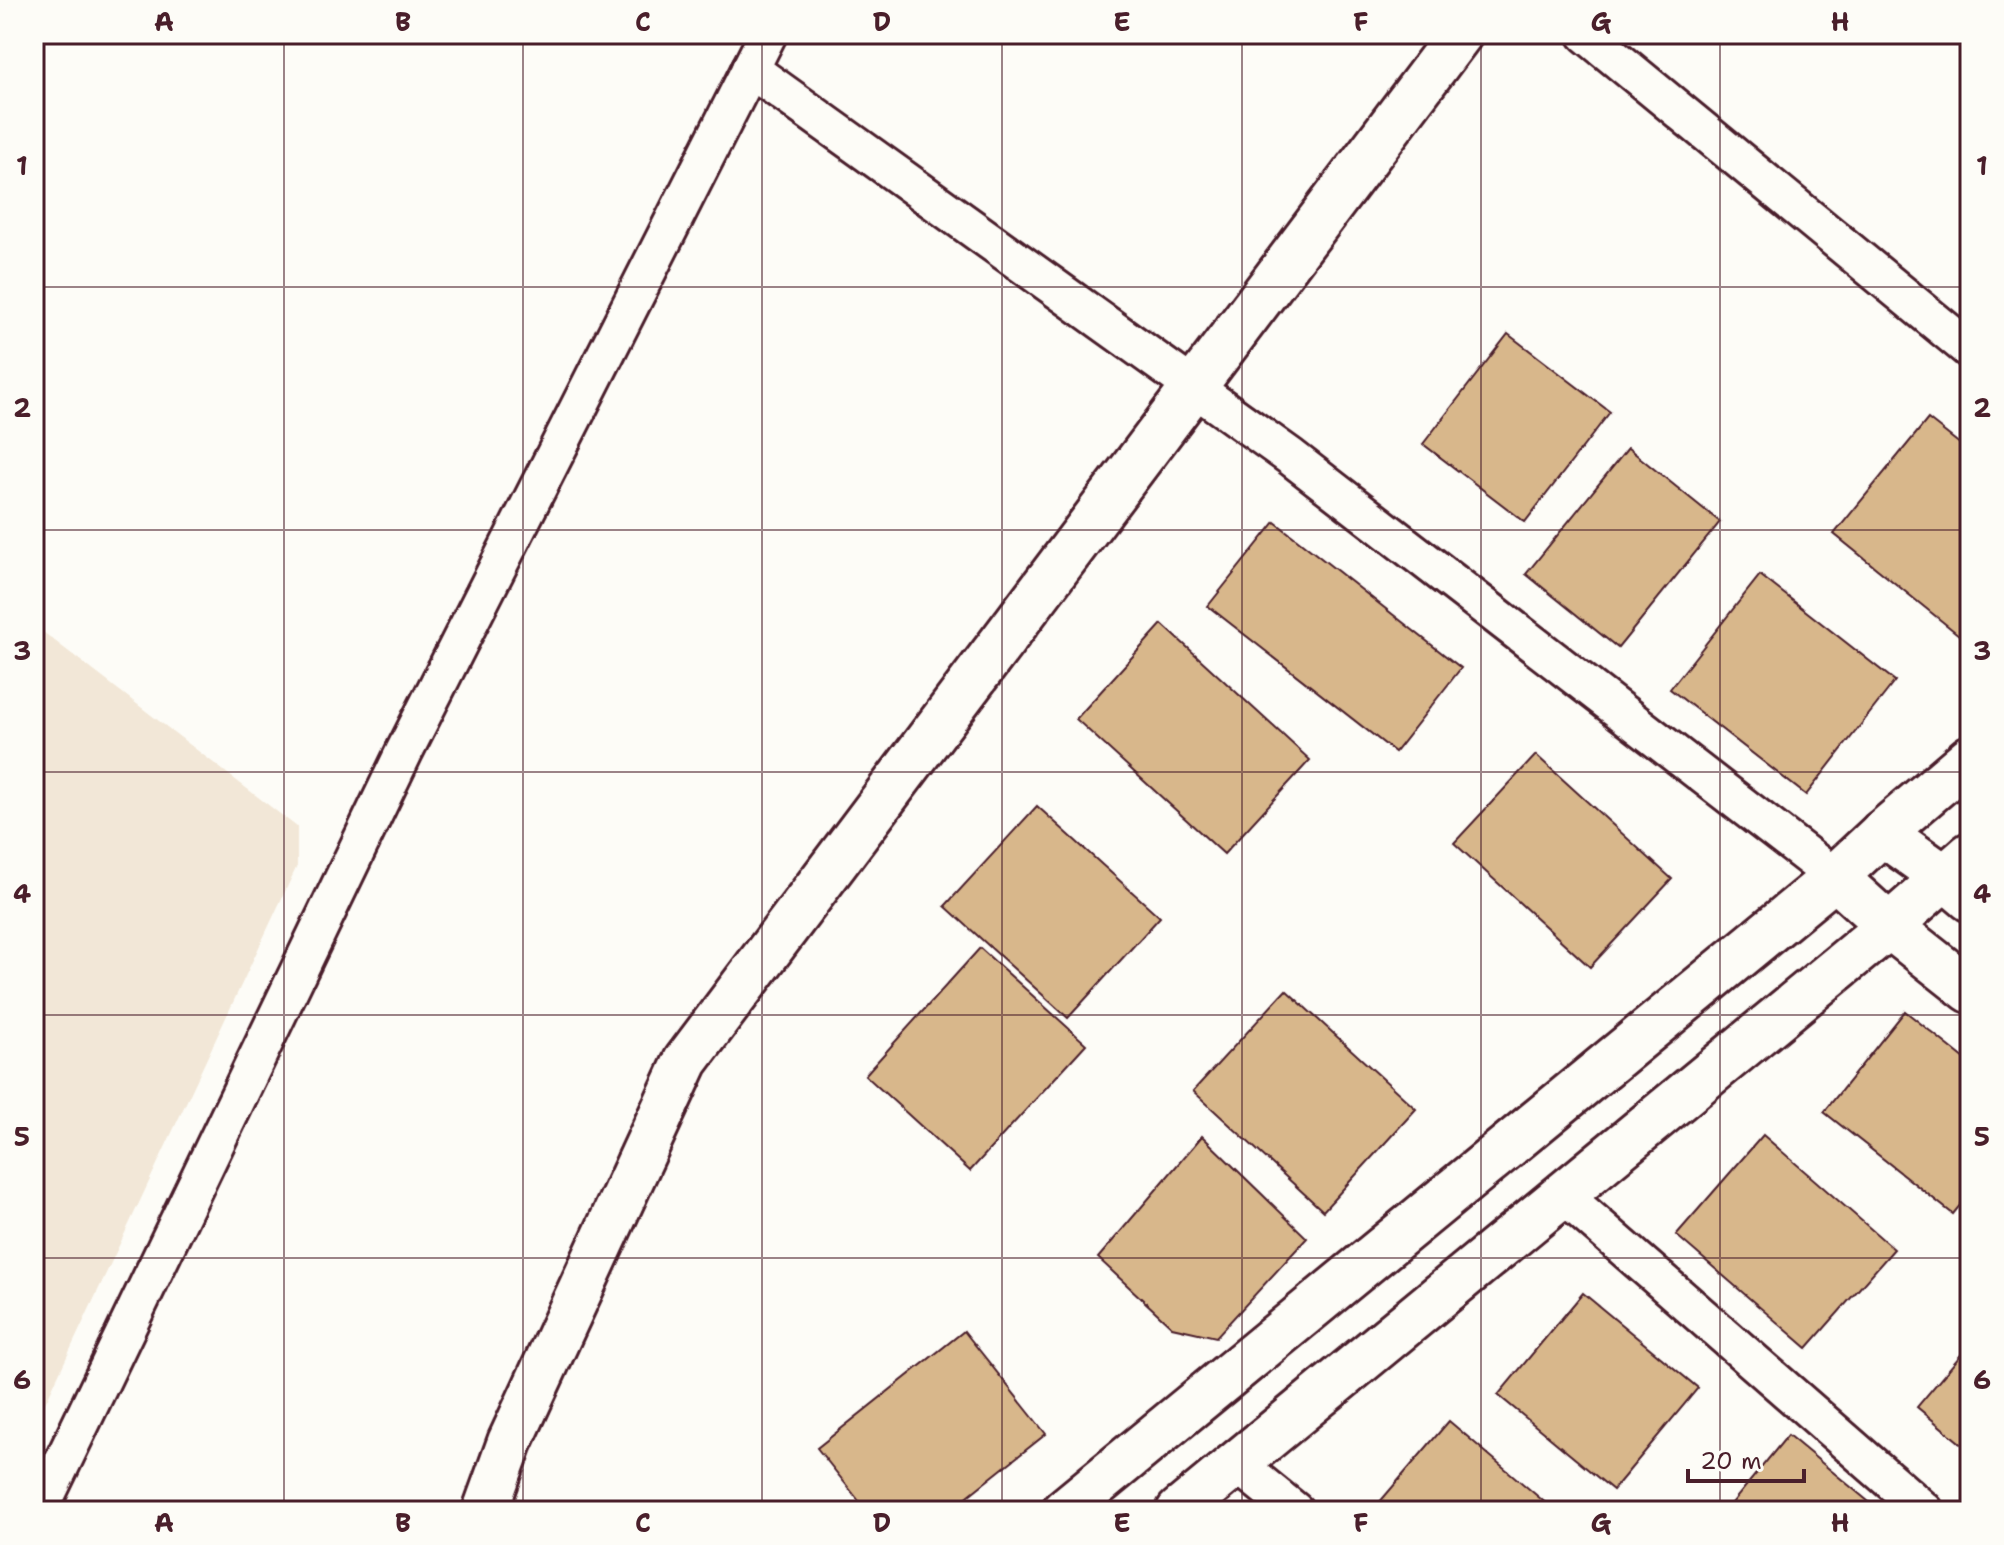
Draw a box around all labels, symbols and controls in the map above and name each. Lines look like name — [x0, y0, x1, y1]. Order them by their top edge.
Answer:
text: A — [154, 4, 174, 39]
text: B — [395, 4, 411, 39]
text: C — [635, 4, 651, 39]
text: D — [873, 4, 891, 39]
text: E — [1113, 4, 1131, 39]
text: F — [1353, 4, 1369, 39]
text: G — [1591, 4, 1612, 39]
text: H — [1831, 4, 1849, 39]
text: 1 — [16, 148, 28, 183]
text: 1 — [1976, 148, 1988, 183]
text: 2 — [13, 390, 31, 425]
text: 2 — [1973, 390, 1991, 425]
text: 3 — [13, 633, 31, 668]
text: 3 — [1973, 633, 1991, 668]
text: 4 — [13, 876, 31, 911]
text: 4 — [1973, 876, 1991, 911]
text: 5 — [14, 1119, 30, 1154]
text: 5 — [1974, 1119, 1990, 1154]
text: 6 — [13, 1362, 31, 1397]
text: 6 — [1973, 1362, 1991, 1397]
scale bar — [1688, 1433, 1804, 1483]
text: 20 m — [1700, 1445, 1762, 1477]
text: A — [154, 1505, 174, 1540]
text: B — [395, 1505, 411, 1540]
text: C — [635, 1505, 651, 1540]
text: D — [873, 1505, 891, 1540]
text: E — [1113, 1505, 1131, 1540]
text: F — [1353, 1505, 1369, 1540]
text: G — [1591, 1505, 1612, 1540]
text: H — [1831, 1505, 1849, 1540]

